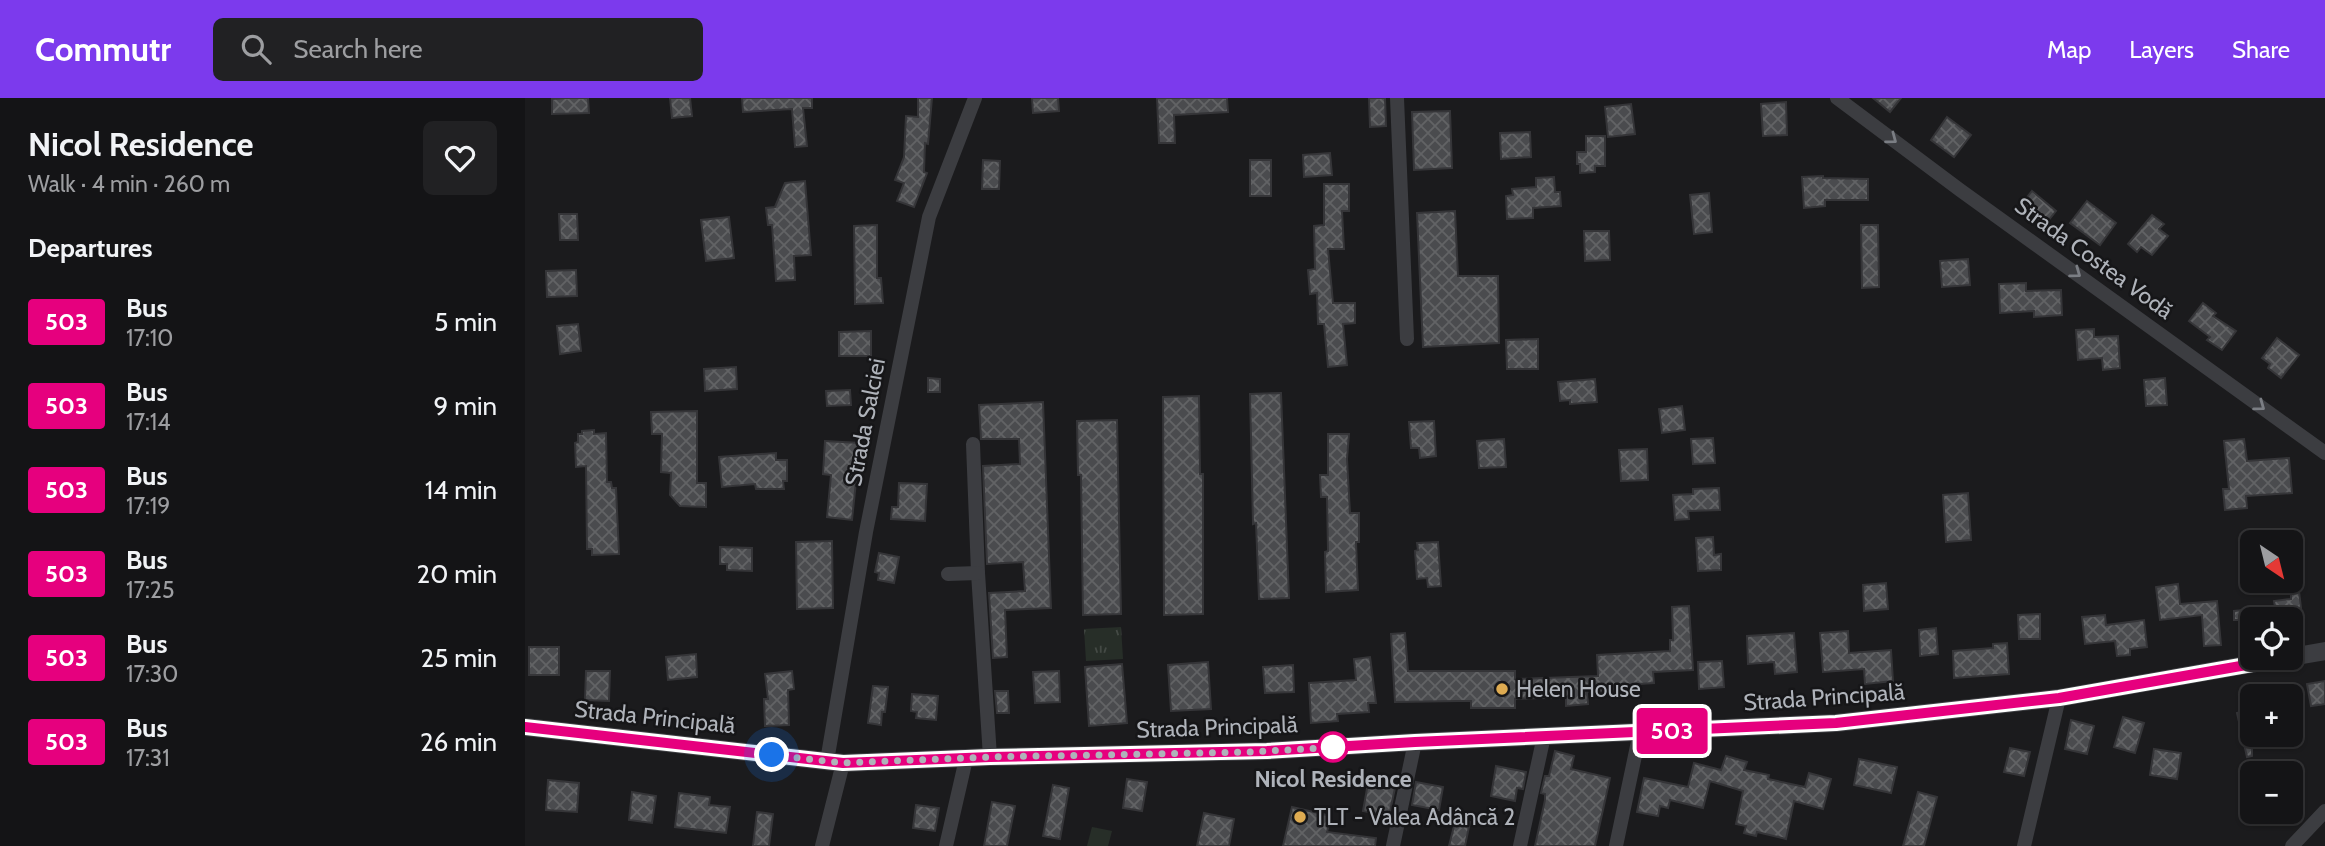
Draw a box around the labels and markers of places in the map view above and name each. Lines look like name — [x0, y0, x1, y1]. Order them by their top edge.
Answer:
place label: Helen House — [1516, 675, 1641, 703]
marker: Helen House — [1494, 681, 1510, 697]
marker: Nicol Residence — [1318, 732, 1348, 762]
place label: Nicol Residence — [1254, 765, 1412, 793]
place label: TLT - Valea Adâncă 2 — [1314, 803, 1515, 831]
marker: TLT - Valea Adâncă 2 — [1292, 809, 1308, 825]

